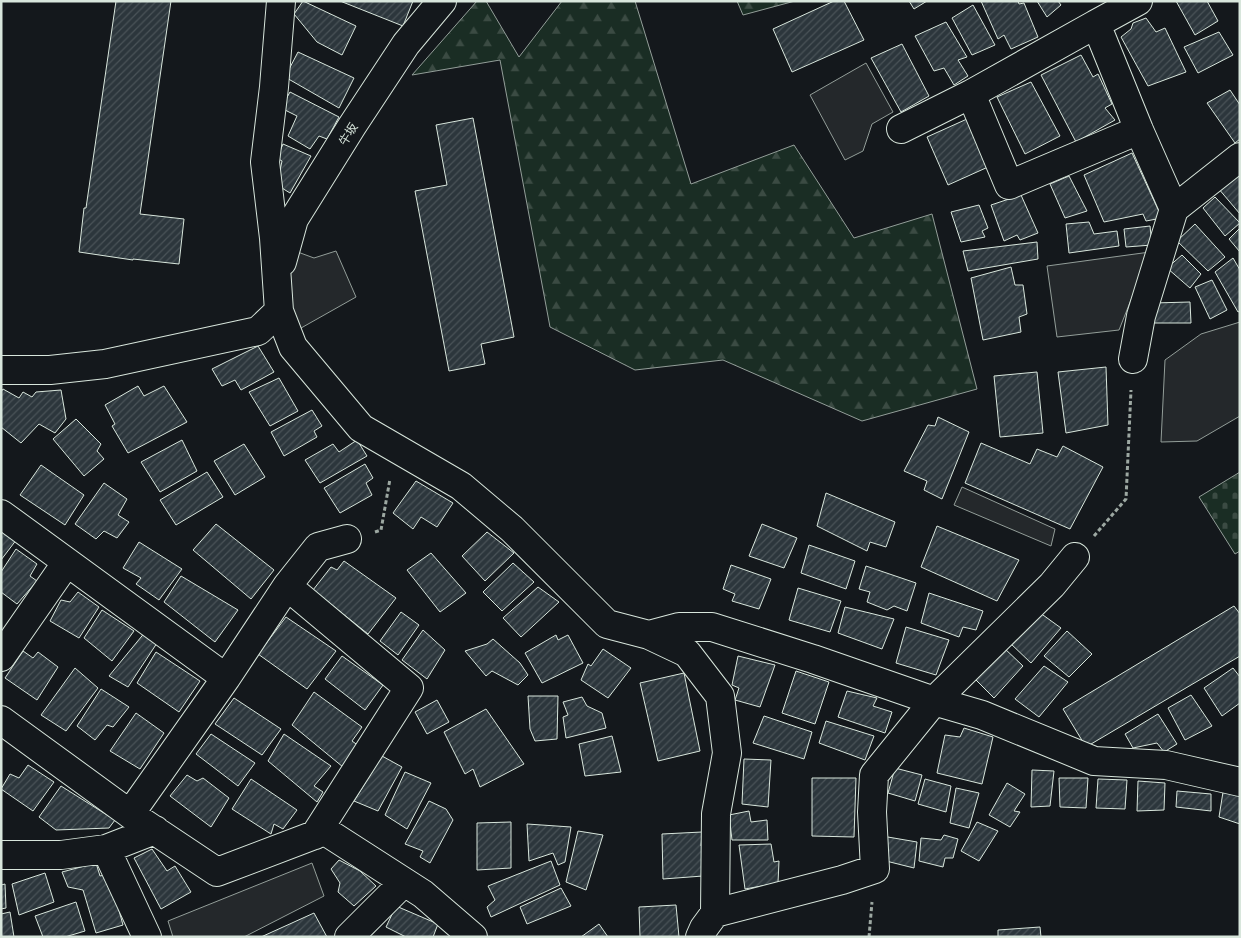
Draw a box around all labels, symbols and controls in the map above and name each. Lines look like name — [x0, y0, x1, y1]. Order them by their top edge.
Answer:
street label: 牛坂 — [335, 120, 361, 148]

